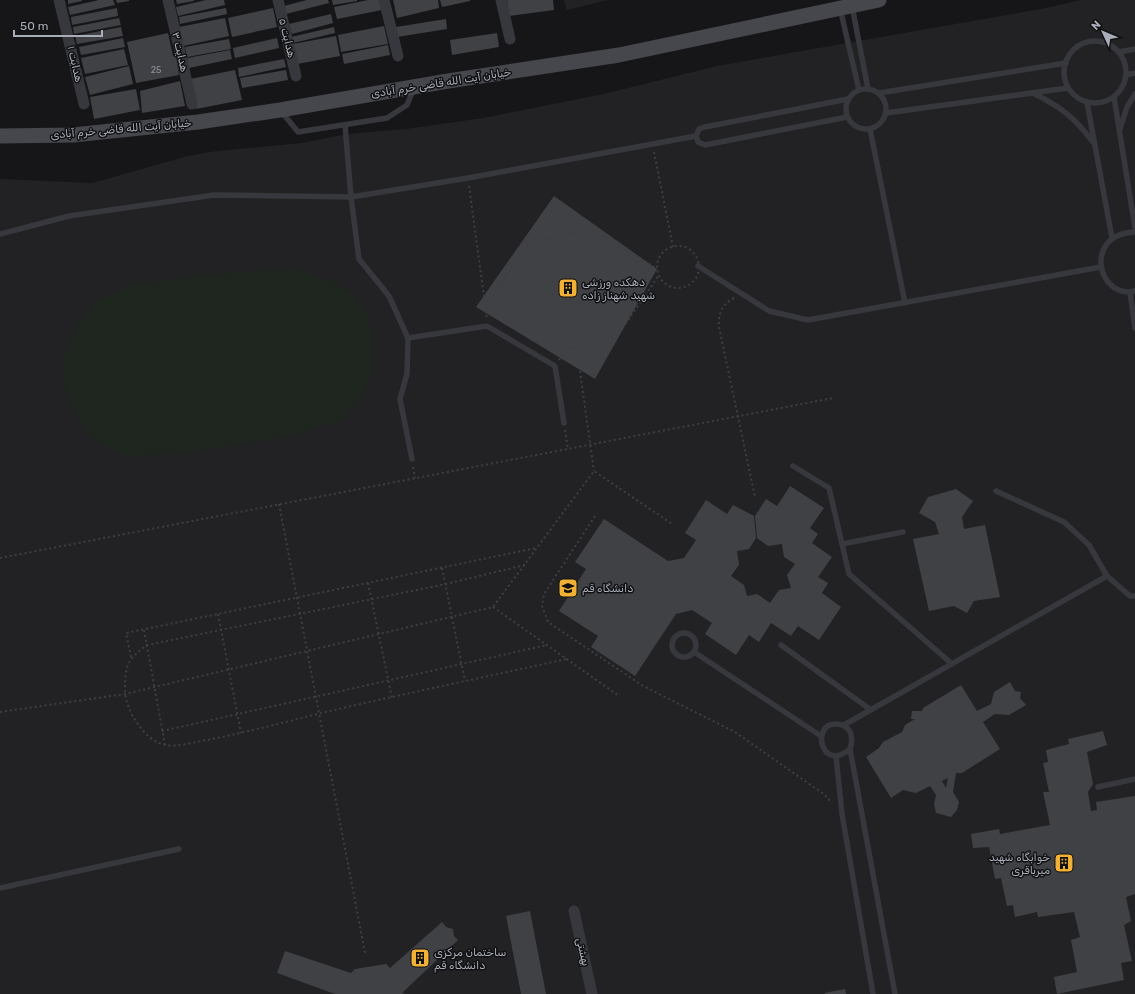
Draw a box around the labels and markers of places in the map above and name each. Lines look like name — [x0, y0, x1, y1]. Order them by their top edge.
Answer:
place label: دهکده ورزشی شهید شهناز زاده — [582, 276, 655, 302]
building icon: دهکده ورزشی شهید شهناز زاده — [557, 277, 579, 299]
school or university icon: دانشگاه قم — [557, 577, 579, 599]
place label: دانشگاه قم — [582, 582, 633, 596]
place label: خوابگاه شهید میرباقری — [989, 851, 1050, 877]
building icon: خوابگاه شهید میرباقری — [1053, 852, 1075, 874]
place label: ساختمان مرکزی دانشگاه قم — [434, 946, 506, 973]
building icon: ساختمان مرکزی دانشگاه قم — [409, 947, 431, 969]

